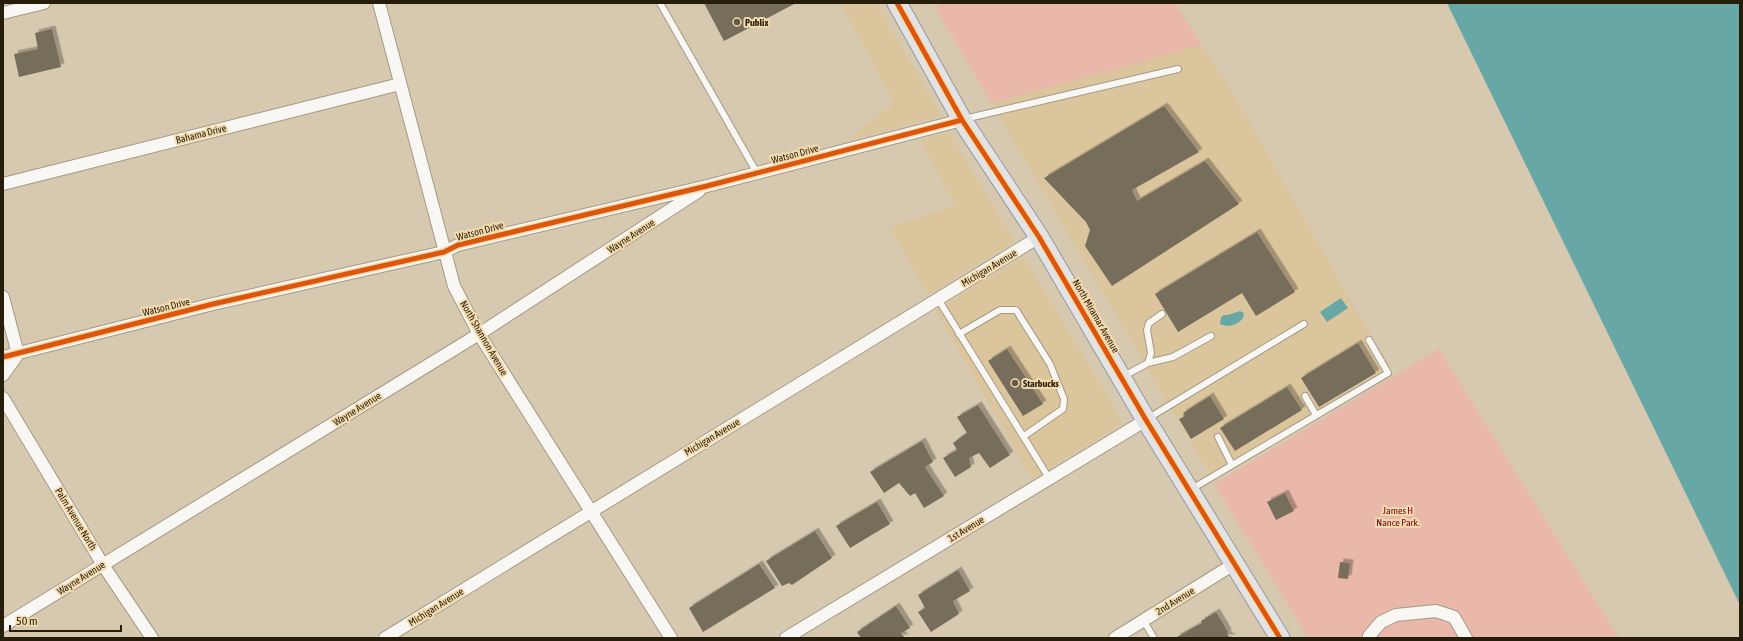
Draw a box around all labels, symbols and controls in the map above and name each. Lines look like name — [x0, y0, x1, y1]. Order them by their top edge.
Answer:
marker: Publix — [732, 17, 742, 27]
place label: Publix — [745, 17, 768, 28]
street label: Bahama Drive — [175, 122, 228, 146]
street label: Watson Drive — [770, 142, 820, 166]
street label: Wayne Avenue — [605, 216, 657, 255]
street label: Watson Drive — [455, 219, 505, 243]
street label: Michigan Avenue — [959, 247, 1019, 289]
street label: North Miramar Avenue — [1071, 277, 1122, 355]
street label: Watson Drive — [141, 296, 191, 318]
street label: North Shannon Avenue — [458, 299, 510, 378]
marker: Starbucks — [1010, 378, 1020, 388]
place label: Starbucks — [1023, 378, 1059, 389]
street label: Wayne Avenue — [331, 390, 383, 428]
street label: Michigan Avenue — [682, 416, 742, 458]
street label: Palm Avenue North — [53, 486, 99, 552]
park label: James H Nance Park. — [1376, 505, 1420, 528]
street label: 1st Avenue — [946, 514, 986, 544]
street label: Wayne Avenue — [55, 559, 107, 597]
street label: 2nd Avenue — [1154, 585, 1197, 617]
street label: Michigan Avenue — [407, 586, 466, 628]
scale bar — [10, 607, 121, 633]
text: 50 m — [16, 614, 38, 628]

